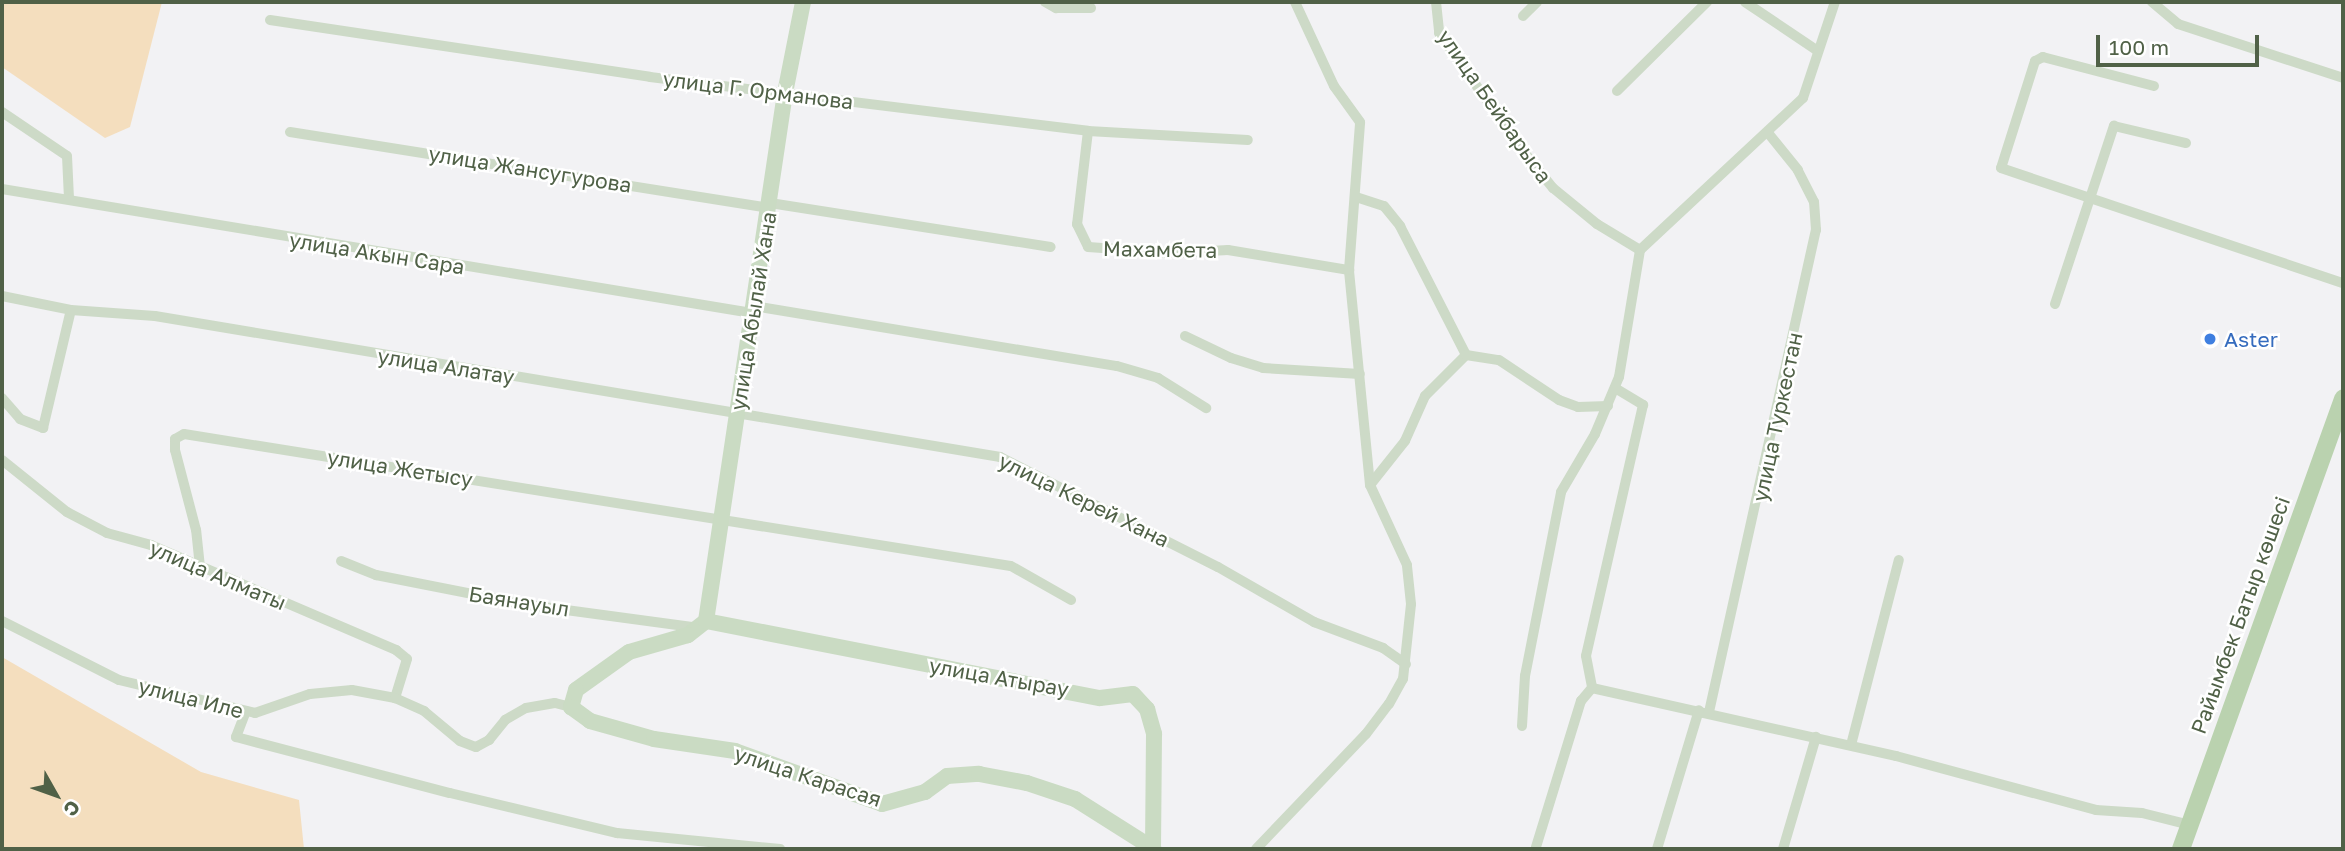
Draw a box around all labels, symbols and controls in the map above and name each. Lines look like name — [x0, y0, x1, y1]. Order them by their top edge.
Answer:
scale bar — [2100, 21, 2263, 65]
street label: улица Бейбарыса — [1433, 24, 1557, 188]
text: 100 m — [2109, 34, 2169, 60]
street label: улица Г. Орманова — [661, 66, 855, 114]
street label: улица Жансугурова — [427, 140, 633, 198]
street label: улица Абылай Хана — [725, 210, 781, 412]
street label: улица Акын Сара — [288, 227, 466, 279]
street label: Махамбета — [1103, 235, 1217, 263]
place label: Aster — [2224, 326, 2278, 352]
street label: улица Туркестан — [1747, 330, 1807, 504]
marker: Aster — [2202, 331, 2218, 347]
street label: улица Алатау — [376, 343, 516, 389]
street label: улица Жетысу — [325, 444, 475, 492]
street label: улица Керей Хана — [995, 448, 1173, 552]
street label: Райымбек Батыр көшесі — [2185, 493, 2295, 737]
street label: улица Алматы — [146, 535, 290, 615]
street label: Баянауыл — [467, 581, 571, 621]
street label: улица Атырау — [927, 652, 1071, 702]
street label: улица Иле — [136, 673, 246, 723]
street label: улица Карасая — [731, 740, 885, 812]
north arrow — [21, 760, 91, 830]
text: С — [59, 796, 86, 821]

